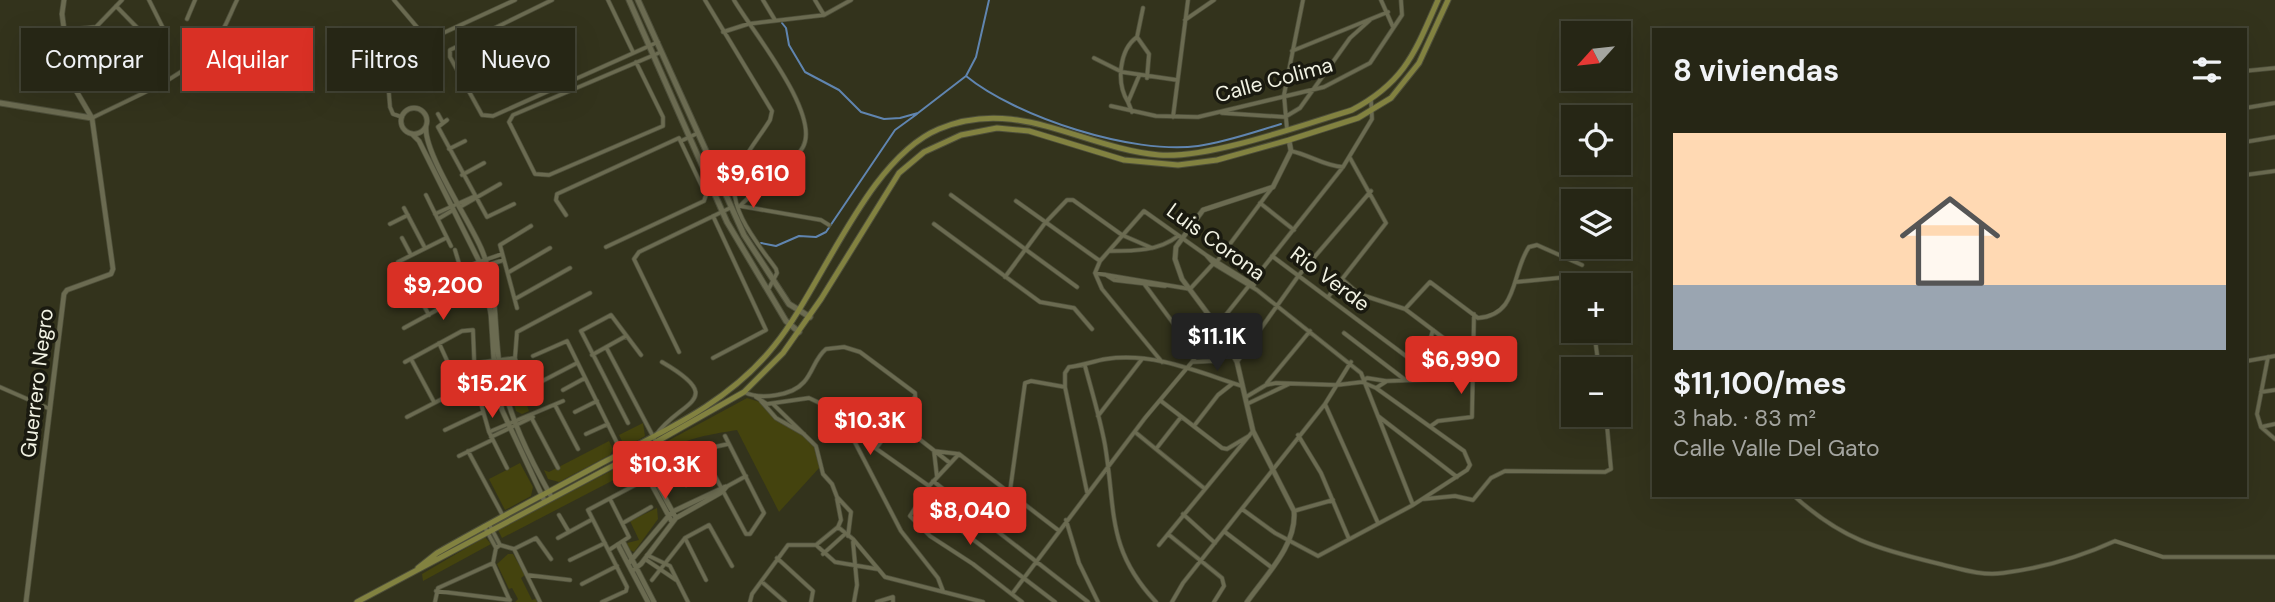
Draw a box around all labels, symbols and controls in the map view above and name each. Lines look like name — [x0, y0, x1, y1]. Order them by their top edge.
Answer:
north arrow — [1561, 21, 1631, 91]
map controls — [1561, 21, 1631, 427]
chip: Comprar — [21, 28, 168, 91]
chip: Alquilar — [182, 28, 313, 91]
chip: Filtros — [327, 28, 443, 91]
chip: Nuevo — [457, 28, 575, 91]
street label: Calle Colima — [1212, 51, 1336, 109]
text: 8 viviendas — [1673, 51, 1839, 90]
icon: filters — [2188, 51, 2226, 89]
button: locate — [1561, 105, 1631, 175]
pin: $9,610 — [696, 150, 810, 210]
text: $9,610 — [716, 158, 790, 188]
icon: home — [1887, 178, 2013, 304]
button: layers — [1561, 189, 1631, 259]
street label: Luis Corona — [1161, 197, 1271, 287]
street label: Rio Verde — [1285, 240, 1375, 318]
pin: $9,200 — [386, 262, 500, 322]
text: $9,200 — [403, 270, 483, 300]
button: + — [1561, 273, 1631, 343]
street label: Guerrero Negro — [14, 307, 60, 459]
pin: $11.1K — [1160, 314, 1274, 373]
text: $11.1K — [1187, 321, 1247, 351]
pin: $6,990 — [1404, 336, 1518, 396]
text: $6,990 — [1421, 344, 1501, 374]
button: − — [1561, 357, 1631, 427]
pin: $15.2K — [435, 360, 549, 420]
text: $11,100/mes — [1673, 364, 1847, 403]
text: $15.2K — [457, 368, 527, 398]
pin: $10.3K — [813, 398, 927, 457]
text: 3 hab. · 83 m² — [1673, 403, 1816, 433]
text: $10.3K — [834, 405, 906, 435]
text: Calle Valle Del Gato — [1673, 433, 1880, 463]
pin: $10.3K — [608, 442, 722, 501]
text: $10.3K — [629, 449, 701, 479]
pin: $8,040 — [913, 488, 1027, 547]
text: $8,040 — [929, 495, 1011, 525]

